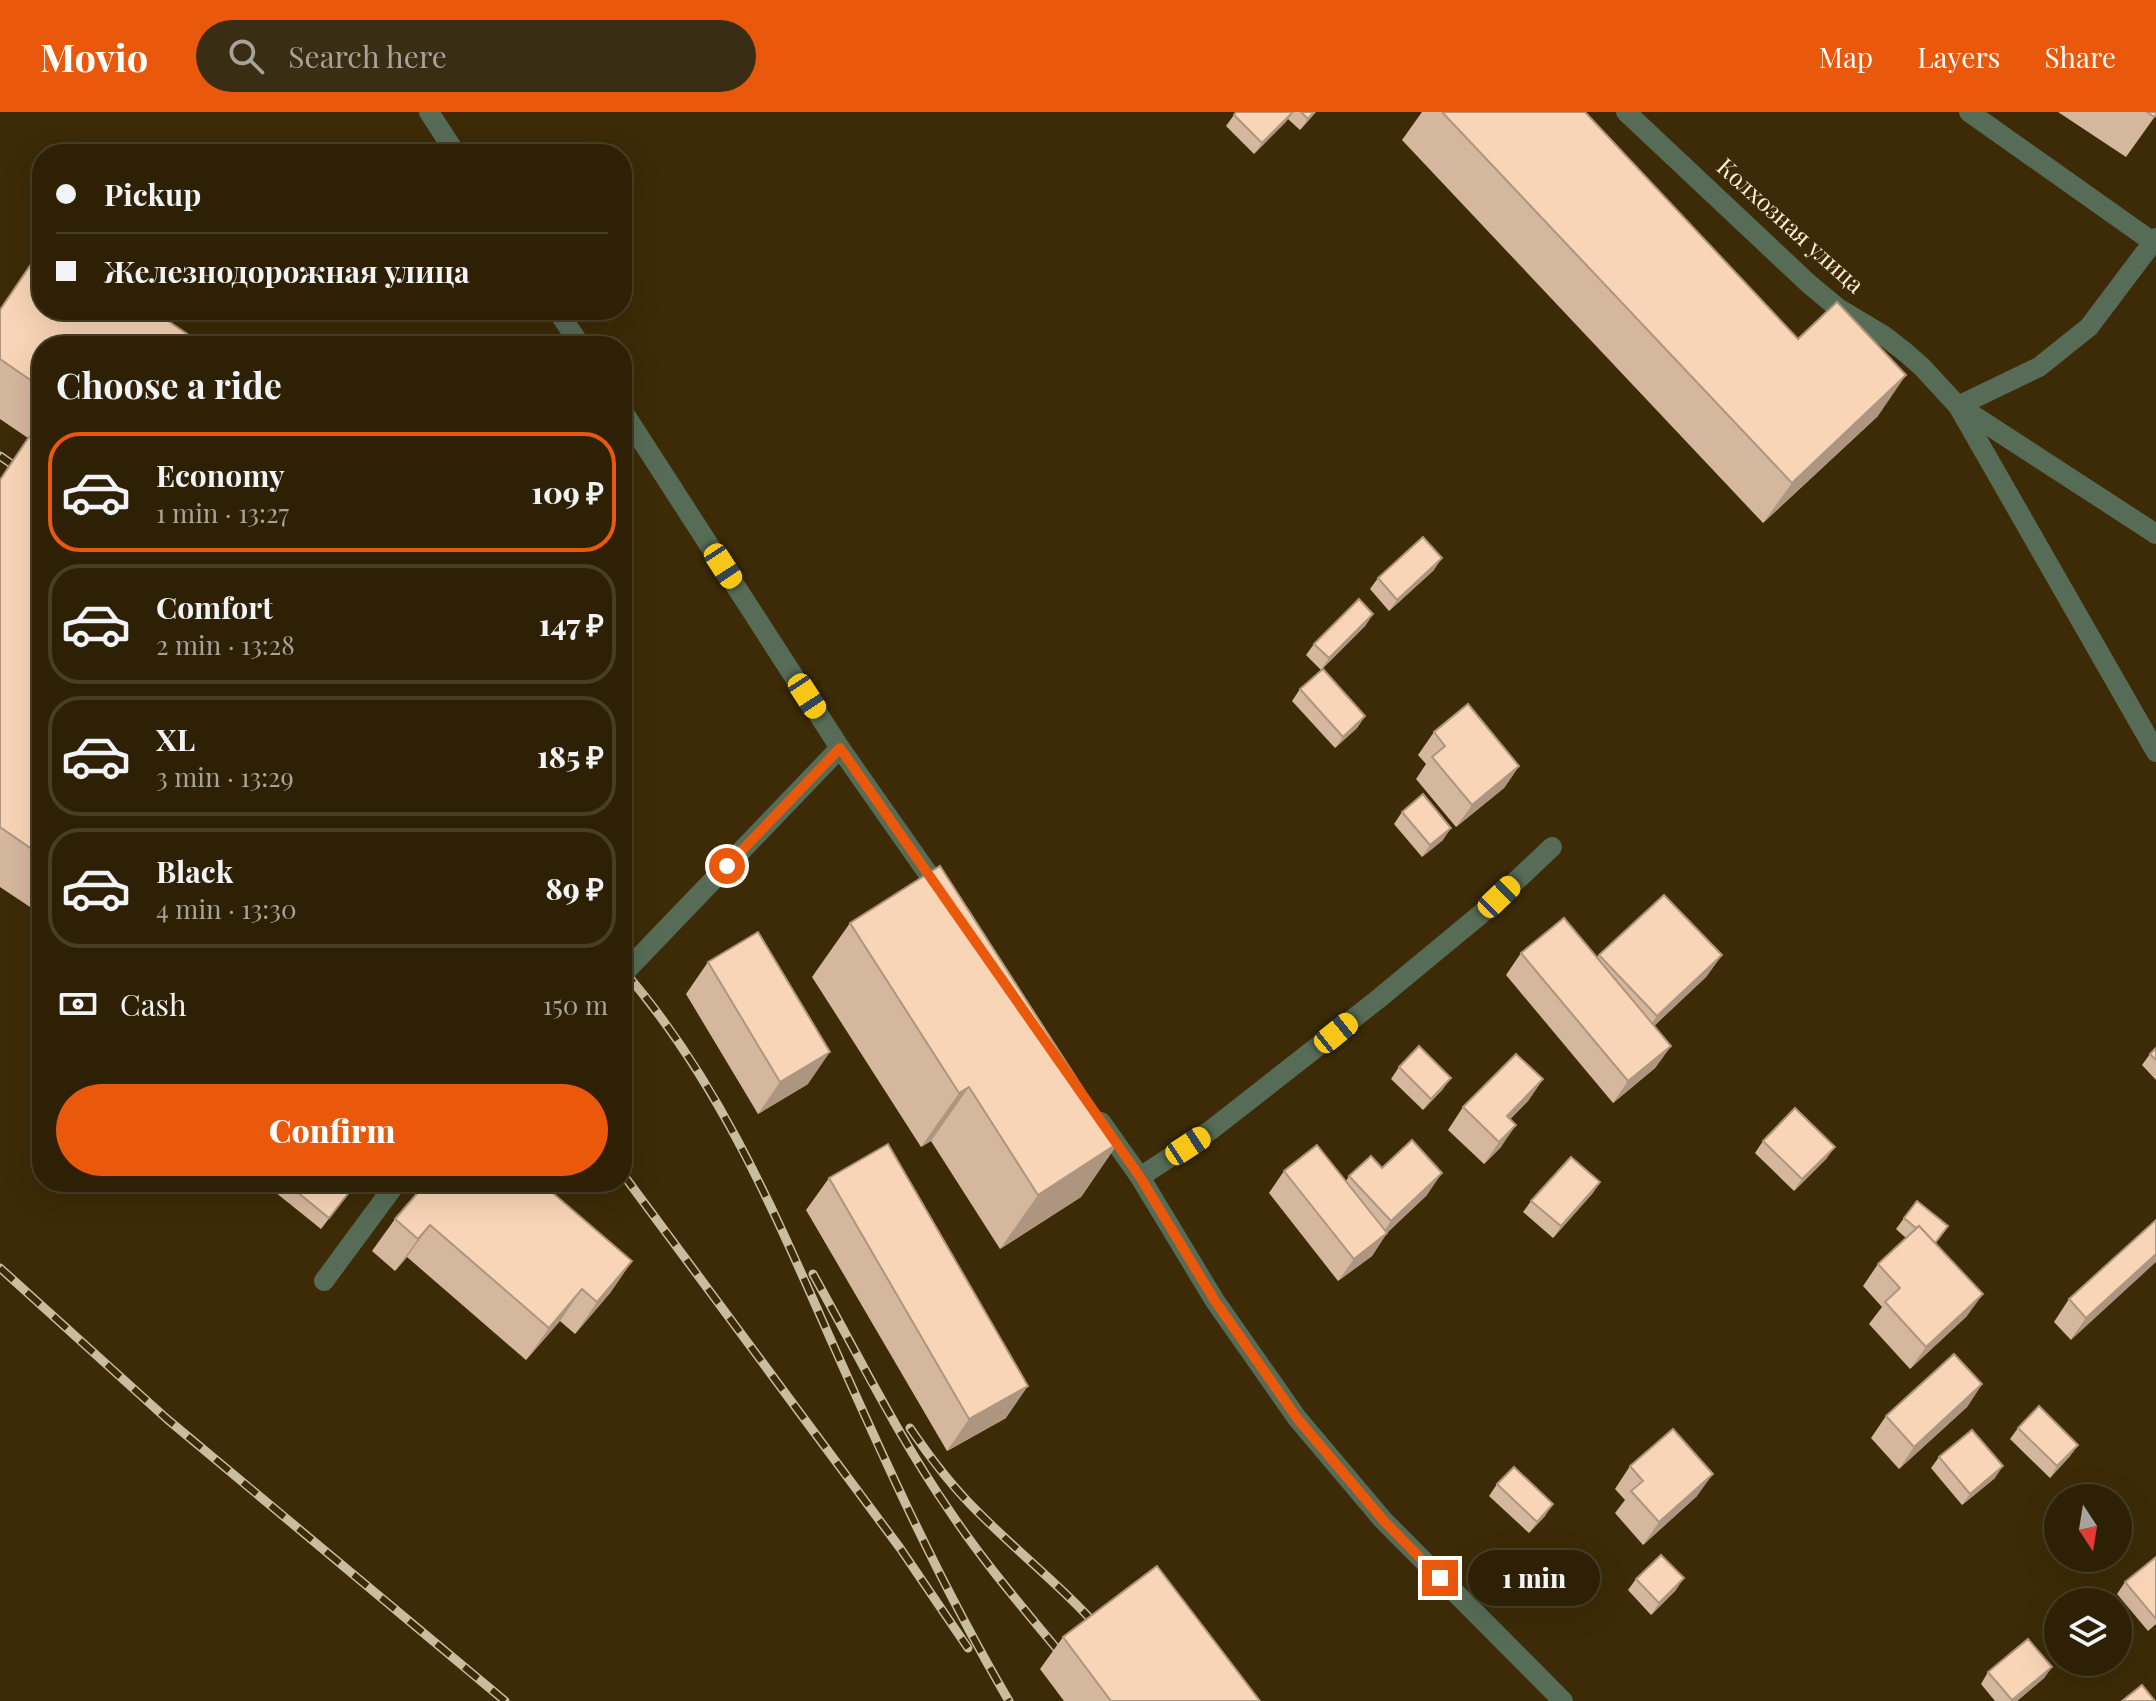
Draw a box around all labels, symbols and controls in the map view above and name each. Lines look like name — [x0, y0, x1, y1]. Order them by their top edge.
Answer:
search box — [196, 20, 756, 92]
text: Movio — [40, 31, 148, 82]
icon: search — [224, 34, 268, 78]
text: Search here — [288, 36, 447, 76]
text: Map — [1819, 38, 1873, 75]
text: Layers — [1917, 38, 2000, 75]
text: Share — [2044, 38, 2116, 75]
street label: Колхозная улица — [1711, 150, 1872, 299]
text: Pickup — [104, 174, 201, 214]
text: Железнодорожная улица — [104, 251, 470, 291]
text: Choose a ride — [56, 360, 282, 408]
text: Economy — [156, 455, 285, 495]
icon: car — [60, 456, 132, 528]
text: 109 ₽ — [531, 472, 604, 512]
text: 1 min · 13:27 — [156, 495, 289, 530]
car — [700, 539, 746, 593]
text: Comfort — [156, 587, 273, 627]
icon: car — [60, 588, 132, 660]
text: 147 ₽ — [539, 604, 604, 644]
text: 2 min · 13:28 — [156, 627, 295, 662]
car — [784, 669, 830, 723]
text: XL — [156, 719, 195, 759]
icon: car — [60, 720, 132, 792]
text: 185 ₽ — [537, 736, 604, 776]
text: 3 min · 13:29 — [156, 759, 294, 794]
route start — [709, 848, 745, 884]
text: Black — [156, 851, 233, 891]
icon: car — [60, 852, 132, 924]
text: 89 ₽ — [545, 868, 604, 908]
car — [1473, 872, 1525, 922]
text: 4 min · 13:30 — [156, 891, 297, 926]
icon: cash — [56, 982, 100, 1026]
text: Cash — [120, 984, 187, 1024]
text: 150 m — [543, 987, 608, 1022]
car — [1310, 1009, 1362, 1057]
button: Confirm — [56, 1084, 608, 1176]
car — [1161, 1123, 1215, 1169]
north arrow — [2044, 1484, 2132, 1572]
map controls — [2044, 1484, 2132, 1676]
callout: 1 min — [1468, 1550, 1600, 1606]
route end — [1422, 1560, 1458, 1596]
text: 1 min — [1502, 1560, 1566, 1595]
button: layers — [2044, 1588, 2132, 1676]

